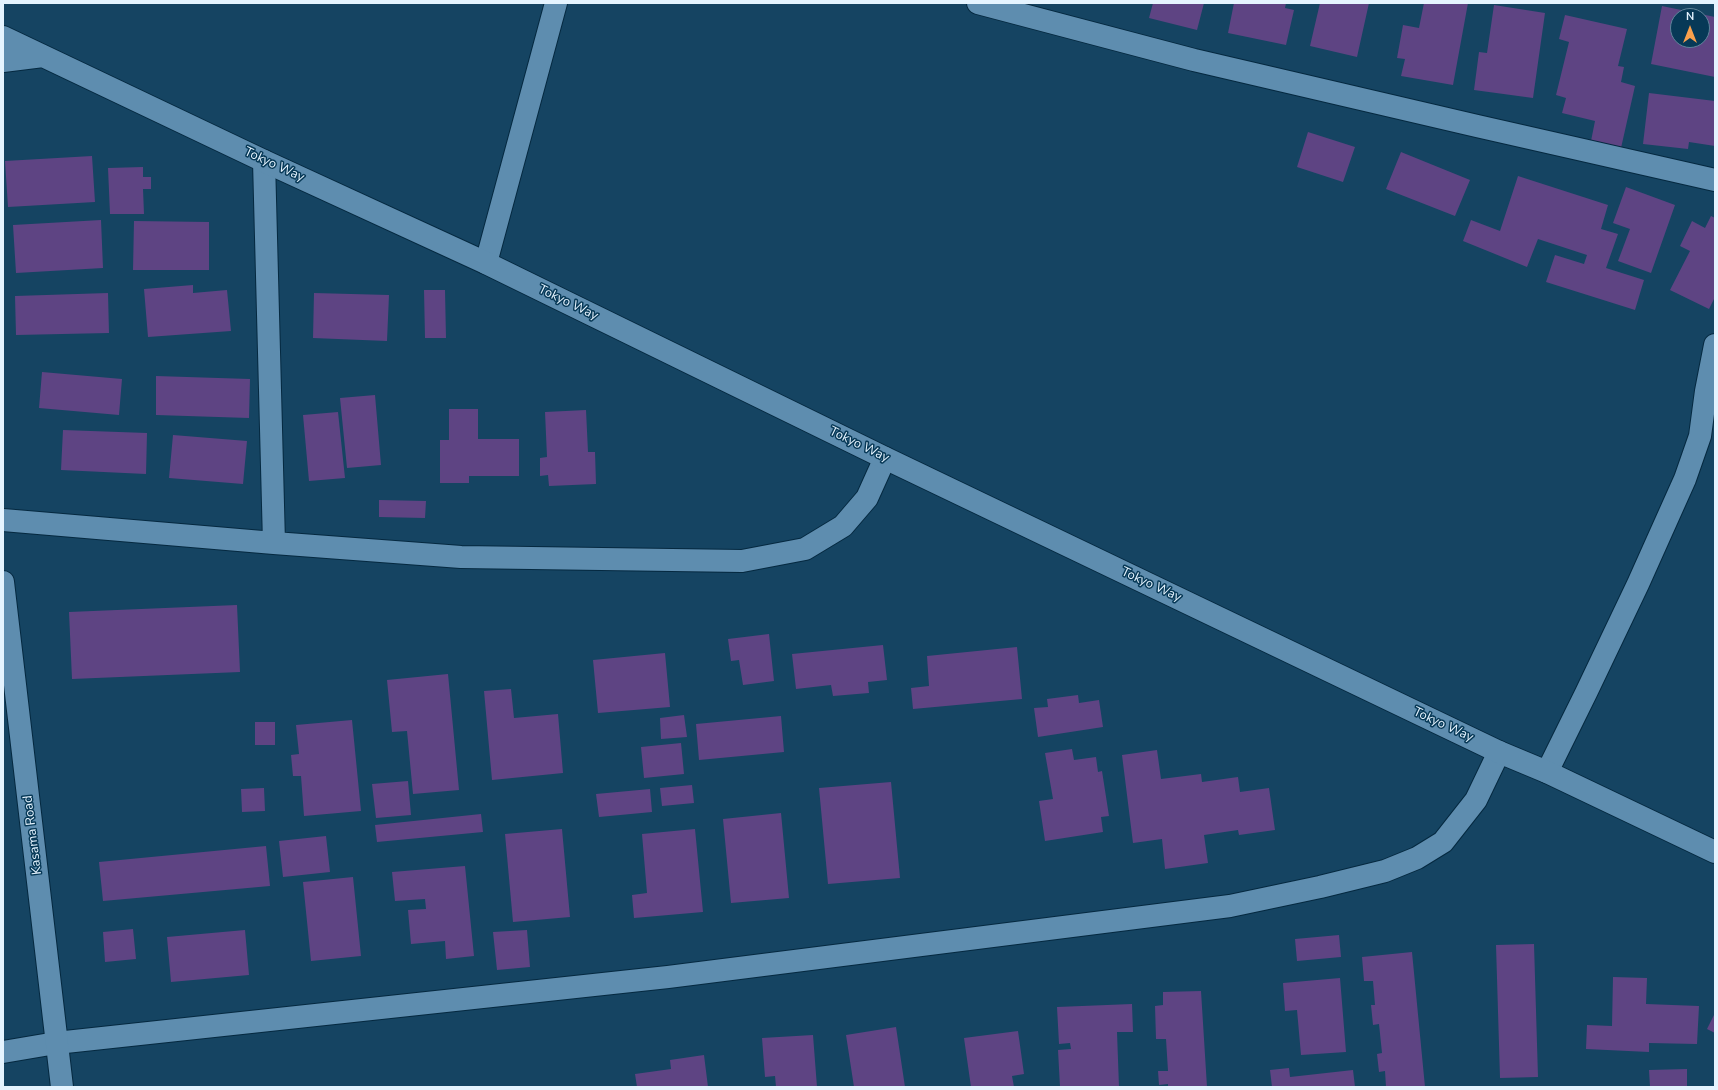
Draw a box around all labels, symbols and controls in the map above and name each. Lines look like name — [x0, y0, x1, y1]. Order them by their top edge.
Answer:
north arrow — [1670, 8, 1710, 48]
text: N — [1686, 9, 1694, 24]
street label: Tokyo Way — [241, 144, 307, 186]
street label: Tokyo Way — [536, 282, 600, 324]
street label: Tokyo Way — [827, 424, 891, 466]
street label: Tokyo Way — [1118, 564, 1184, 606]
street label: Tokyo Way — [1410, 704, 1476, 746]
street label: Kasama Road — [20, 794, 46, 876]

